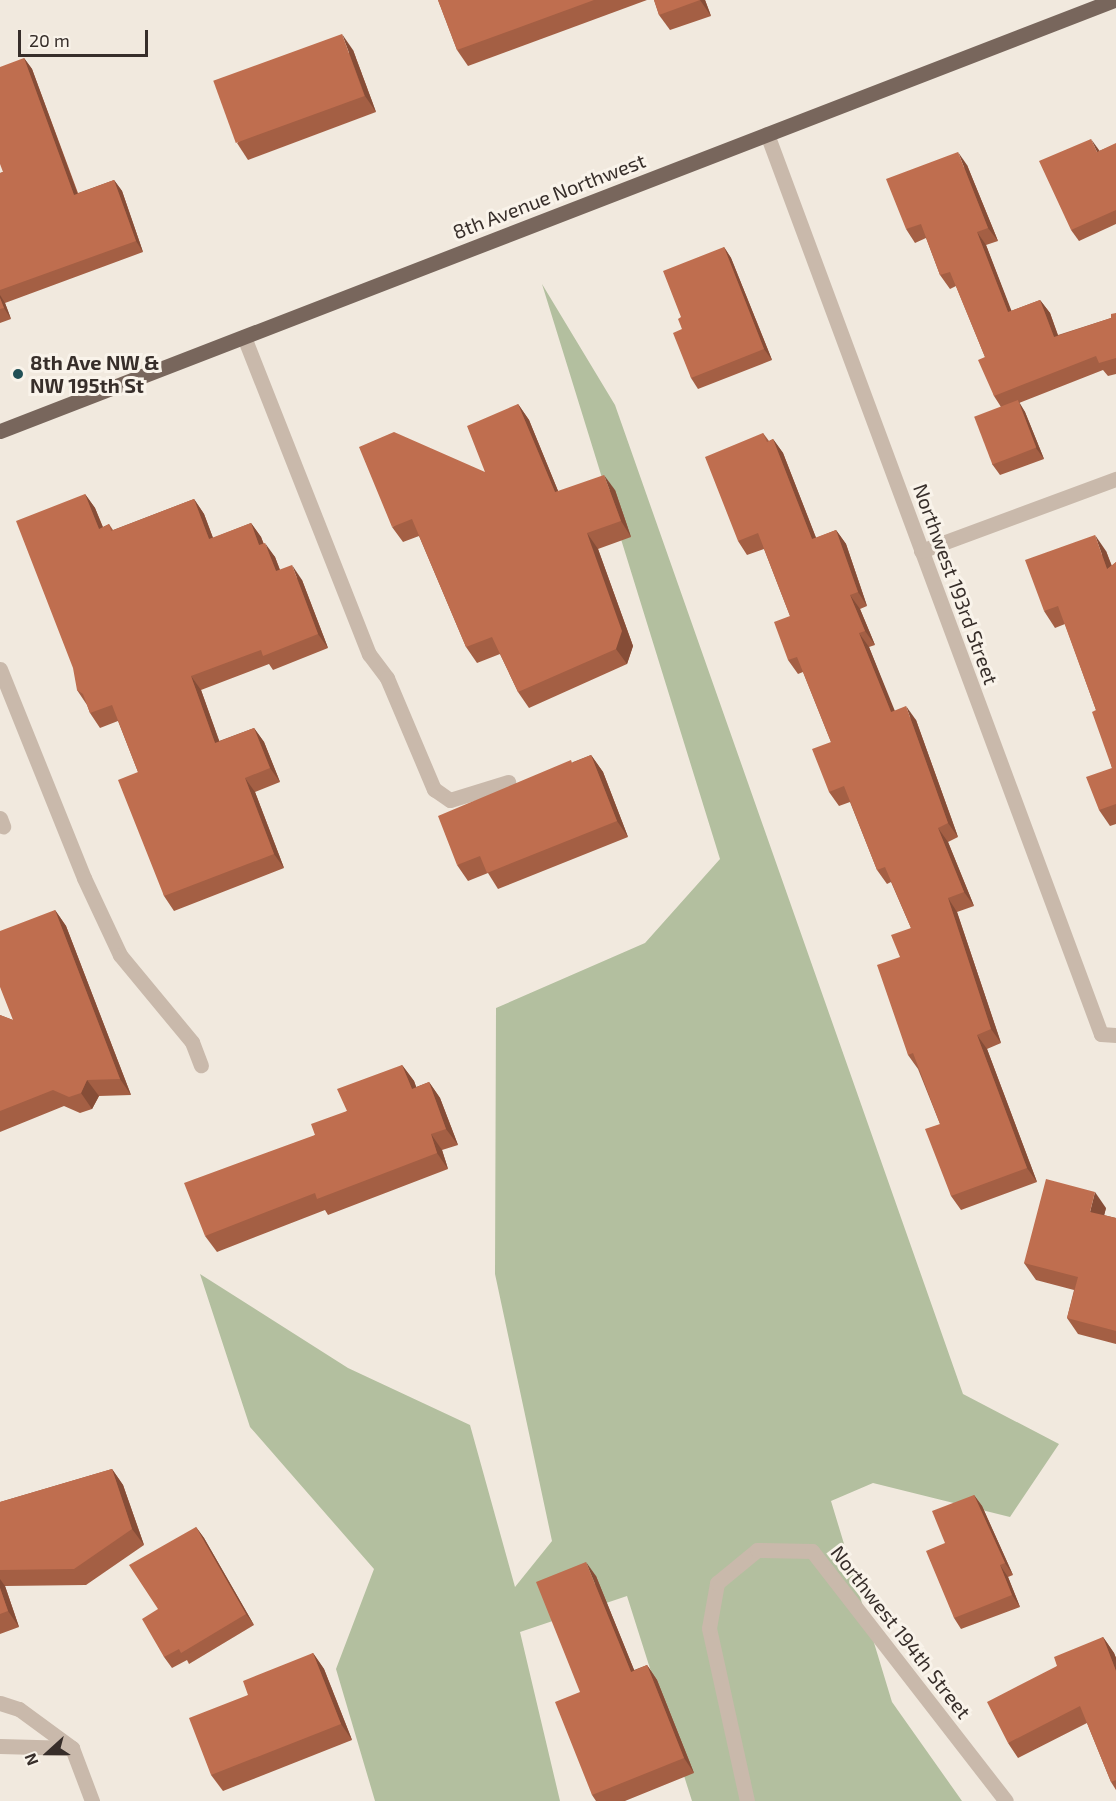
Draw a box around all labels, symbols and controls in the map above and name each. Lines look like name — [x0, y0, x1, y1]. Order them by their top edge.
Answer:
scale bar — [21, 18, 152, 56]
text: 20 m — [29, 29, 70, 51]
street label: 8th Avenue Northwest — [449, 148, 649, 244]
place label: 8th Ave NW & NW 195th St — [30, 350, 160, 397]
marker: 8th Ave NW & NW 195th St — [11, 367, 25, 381]
street label: Northwest 193rd Street — [908, 480, 1004, 688]
street label: Northwest 194th Street — [826, 1541, 976, 1723]
north arrow — [18, 1723, 78, 1783]
text: N — [20, 1751, 42, 1768]

